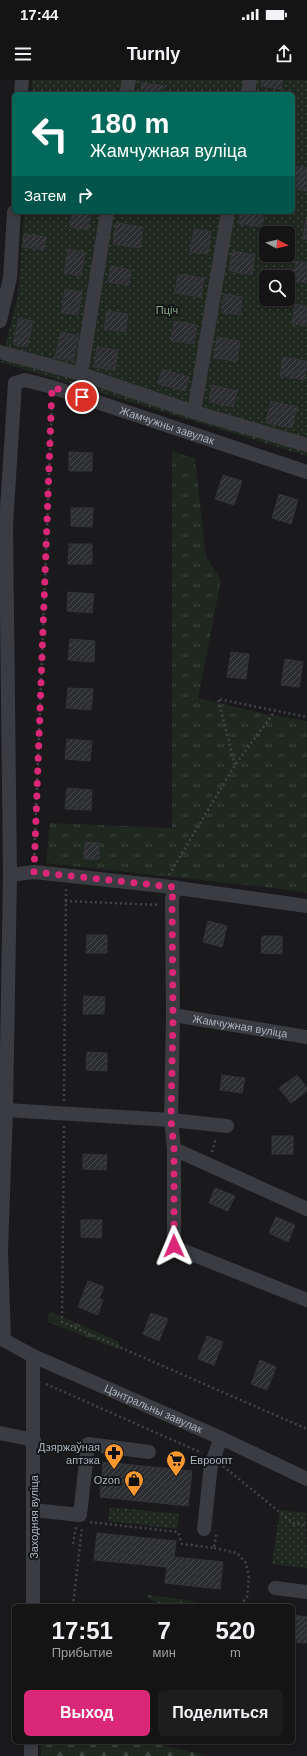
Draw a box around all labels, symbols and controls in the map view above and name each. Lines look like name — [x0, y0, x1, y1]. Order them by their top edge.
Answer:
text: 17:44 — [20, 6, 58, 23]
icon: menu — [12, 43, 34, 65]
icon: share — [273, 43, 295, 65]
text: Turnly — [127, 44, 180, 64]
icon: left — [24, 108, 76, 160]
text: 180 m — [90, 108, 169, 139]
text: Жамчужная вуліца — [90, 141, 247, 161]
icon: right — [74, 184, 96, 206]
text: Затем — [24, 187, 66, 204]
north arrow — [259, 226, 295, 262]
map controls — [259, 226, 295, 306]
button: search — [259, 270, 295, 306]
park label: Пціч — [156, 304, 178, 316]
pin — [65, 380, 99, 414]
icon: arrive — [71, 386, 93, 408]
street label: Жамчужны завулак — [118, 404, 216, 447]
street label: Жамчужная вуліца — [192, 1012, 289, 1040]
position arrow — [153, 1225, 195, 1267]
street label: Цэнтральны завулак — [103, 1382, 204, 1435]
place label: Дзяржаўная аптэка — [38, 1441, 101, 1466]
pharmacy icon: Дзяржаўная аптэка — [103, 1442, 125, 1470]
supermarket icon: Евроопт — [165, 1449, 187, 1477]
place label: Евроопт — [190, 1454, 233, 1466]
shop icon: Ozon — [123, 1469, 145, 1497]
street label: Заходняя вуліца — [28, 1474, 40, 1559]
place label: Ozon — [94, 1474, 120, 1486]
text: 17:51 — [52, 1617, 113, 1644]
text: 7 — [157, 1617, 171, 1644]
text: 520 — [215, 1617, 255, 1644]
text: Прибытие — [52, 1645, 113, 1660]
text: мин — [152, 1645, 176, 1660]
text: m — [230, 1645, 241, 1660]
button: Выход — [24, 1690, 150, 1736]
button: Поделиться — [158, 1690, 283, 1736]

